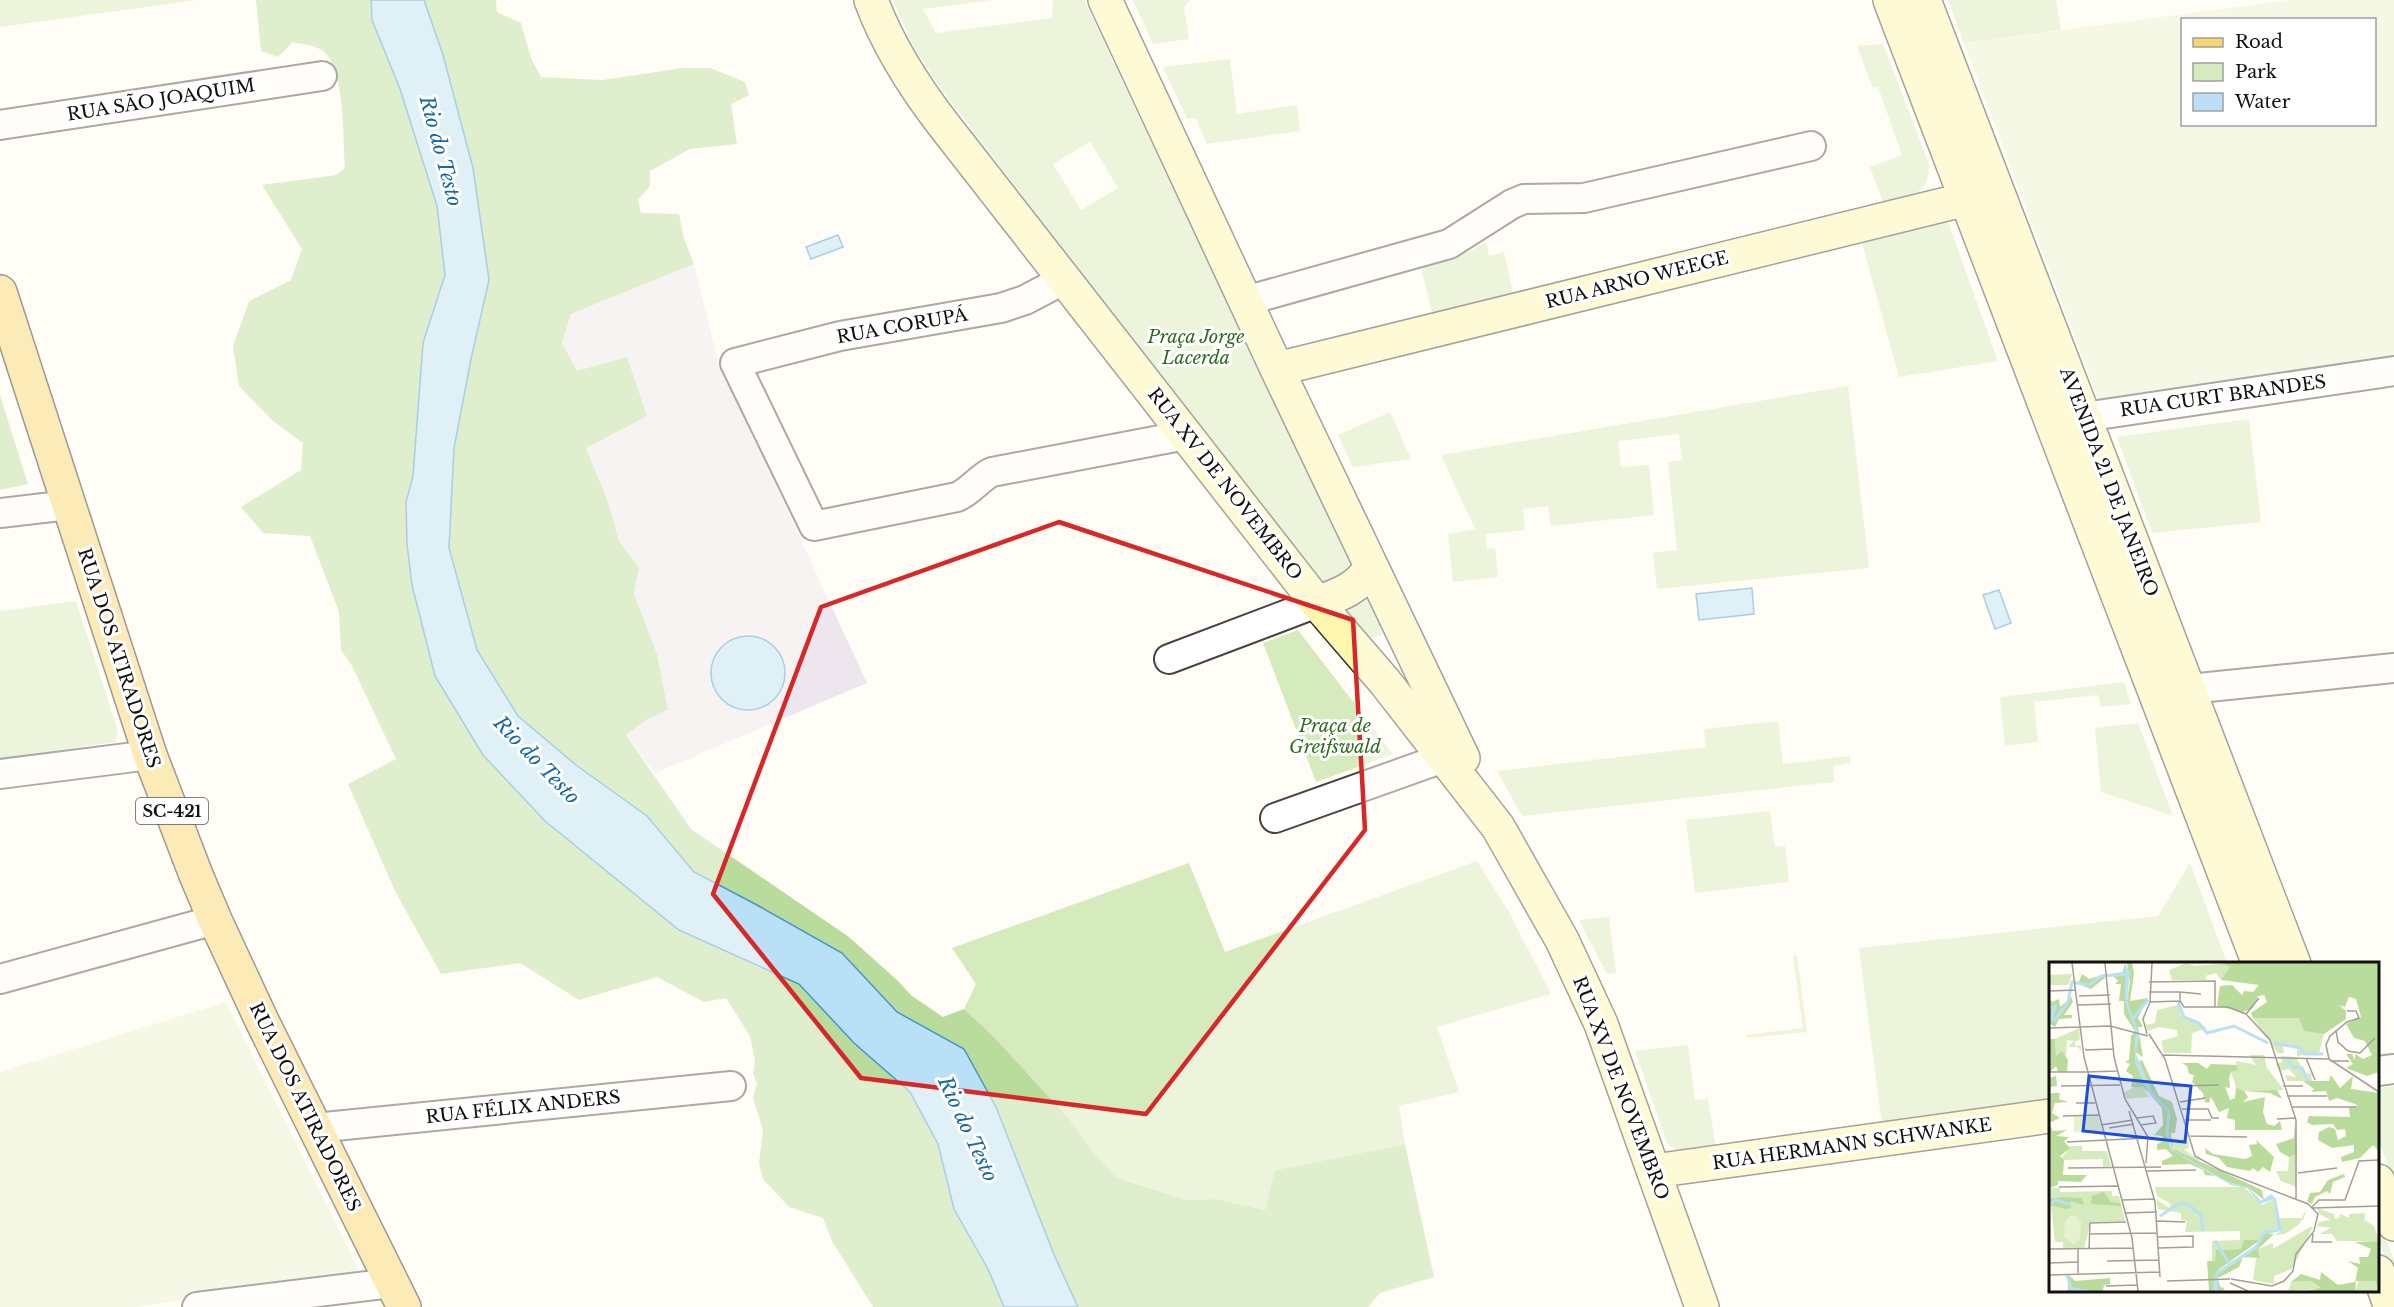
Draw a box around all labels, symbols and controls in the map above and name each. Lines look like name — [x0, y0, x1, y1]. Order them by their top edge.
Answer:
legend — [2181, 18, 2376, 126]
text: Road — [2235, 31, 2283, 53]
text: Park — [2235, 61, 2277, 83]
street label: RUA SÃO JOAQUIM — [65, 72, 257, 126]
text: Water — [2234, 91, 2291, 113]
water label: Rio do Testo — [414, 92, 467, 209]
street label: RUA ARNO WEEGE — [1543, 247, 1731, 313]
street label: RUA CORUPÁ — [835, 302, 970, 348]
park label: Praça Jorge Lacerda — [1146, 326, 1245, 369]
street label: AVENIDA 21 DE JANEIRO — [2055, 363, 2163, 600]
street label: RUA CURT BRANDES — [2118, 371, 2328, 421]
street label: RUA XV DE NOVEMBRO — [1143, 384, 1307, 584]
street label: RUA DOS ATIRADORES — [73, 545, 165, 771]
water label: Rio do Testo — [488, 710, 585, 809]
park label: Praça de Greifswald — [1289, 715, 1381, 758]
road number: SC-421 — [136, 798, 208, 824]
inset map — [2049, 962, 2379, 1292]
street label: RUA XV DE NOVEMBRO — [1568, 973, 1674, 1203]
street label: RUA DOS ATIRADORES — [245, 999, 365, 1215]
water label: Rio do Testo — [933, 1072, 1003, 1185]
street label: RUA FÉLIX ANDERS — [424, 1085, 622, 1128]
street label: RUA HERMANN SCHWANKE — [1711, 1114, 1993, 1174]

